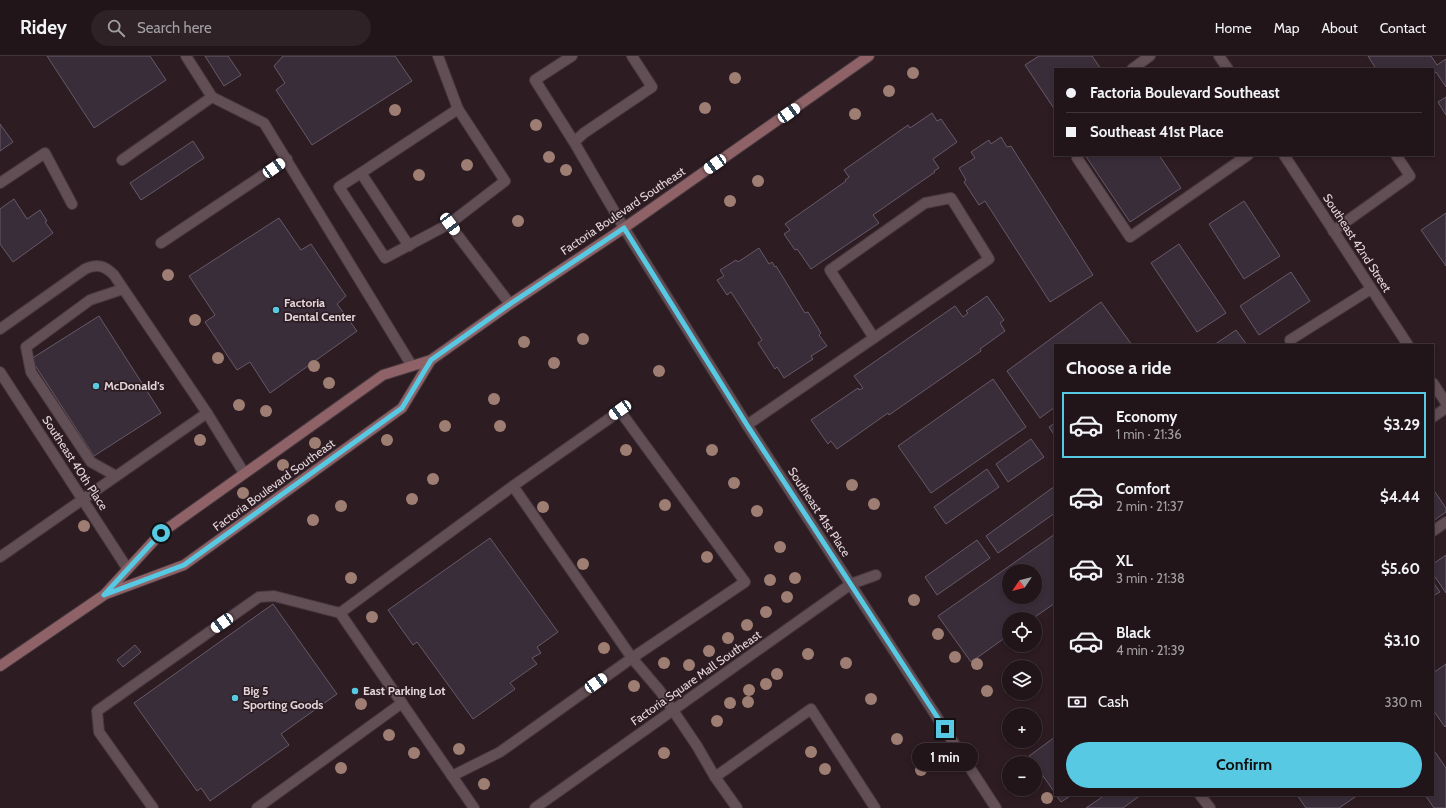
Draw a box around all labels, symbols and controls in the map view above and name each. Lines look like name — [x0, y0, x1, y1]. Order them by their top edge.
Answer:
search box — [91, 10, 371, 46]
text: Ridey — [20, 16, 67, 39]
icon: search — [105, 17, 127, 39]
text: Search here — [137, 19, 212, 37]
text: Home — [1215, 19, 1252, 37]
text: Map — [1274, 19, 1299, 37]
text: About — [1321, 19, 1358, 37]
text: Contact — [1380, 19, 1426, 37]
text: Factoria Boulevard Southeast — [1090, 84, 1280, 102]
car — [776, 101, 802, 125]
text: Southeast 41st Place — [1090, 123, 1223, 141]
car — [702, 152, 728, 176]
car — [261, 156, 287, 180]
street label: Factoria Boulevard Southeast — [558, 163, 688, 258]
street label: Southeast 42nd Street — [1320, 191, 1395, 295]
car — [438, 211, 462, 237]
place label: Factoria Dental Center — [284, 295, 355, 324]
marker: Factoria Dental Center — [271, 305, 281, 315]
text: Choose a ride — [1066, 357, 1171, 379]
place label: McDonald's — [104, 378, 164, 393]
marker: McDonald's — [91, 381, 101, 391]
car — [607, 398, 633, 422]
icon: car — [1068, 407, 1104, 443]
text: Economy — [1116, 408, 1177, 426]
street label: Southeast 40th Place — [39, 413, 112, 513]
text: $3.29 — [1384, 416, 1420, 434]
text: 1 min · 21:36 — [1116, 426, 1182, 442]
street label: Factoria Boulevard Southeast — [210, 435, 338, 534]
street label: Southeast 41st Place — [785, 464, 854, 559]
icon: car — [1068, 479, 1104, 515]
text: Comfort — [1116, 480, 1170, 498]
text: $4.44 — [1380, 488, 1420, 506]
text: 2 min · 21:37 — [1116, 498, 1183, 514]
route start — [152, 524, 170, 542]
icon: car — [1068, 551, 1104, 587]
text: XL — [1116, 552, 1133, 570]
text: $5.60 — [1381, 560, 1420, 578]
north arrow — [1002, 564, 1042, 604]
map controls — [1002, 564, 1042, 796]
text: 3 min · 21:38 — [1116, 570, 1185, 586]
car — [209, 611, 235, 635]
button: locate — [1002, 612, 1042, 652]
icon: car — [1068, 623, 1104, 659]
text: Black — [1116, 624, 1151, 642]
street label: Factoria Square Mall Southeast — [628, 627, 764, 728]
text: $3.10 — [1384, 632, 1420, 650]
text: 4 min · 21:39 — [1116, 642, 1185, 658]
button: layers — [1002, 660, 1042, 700]
car — [583, 671, 609, 695]
place label: Big 5 Sporting Goods — [243, 683, 323, 712]
place label: East Parking Lot — [363, 683, 446, 698]
marker: East Parking Lot — [350, 686, 360, 696]
icon: cash — [1066, 691, 1088, 713]
marker: Big 5 Sporting Goods — [230, 693, 240, 703]
text: Cash — [1098, 693, 1129, 711]
text: 330 m — [1385, 694, 1422, 710]
button: + — [1002, 708, 1042, 748]
route end — [936, 720, 954, 738]
button: Confirm — [1066, 742, 1422, 788]
callout: 1 min — [912, 743, 978, 771]
text: 1 min — [930, 749, 960, 765]
button: − — [1002, 756, 1042, 796]

